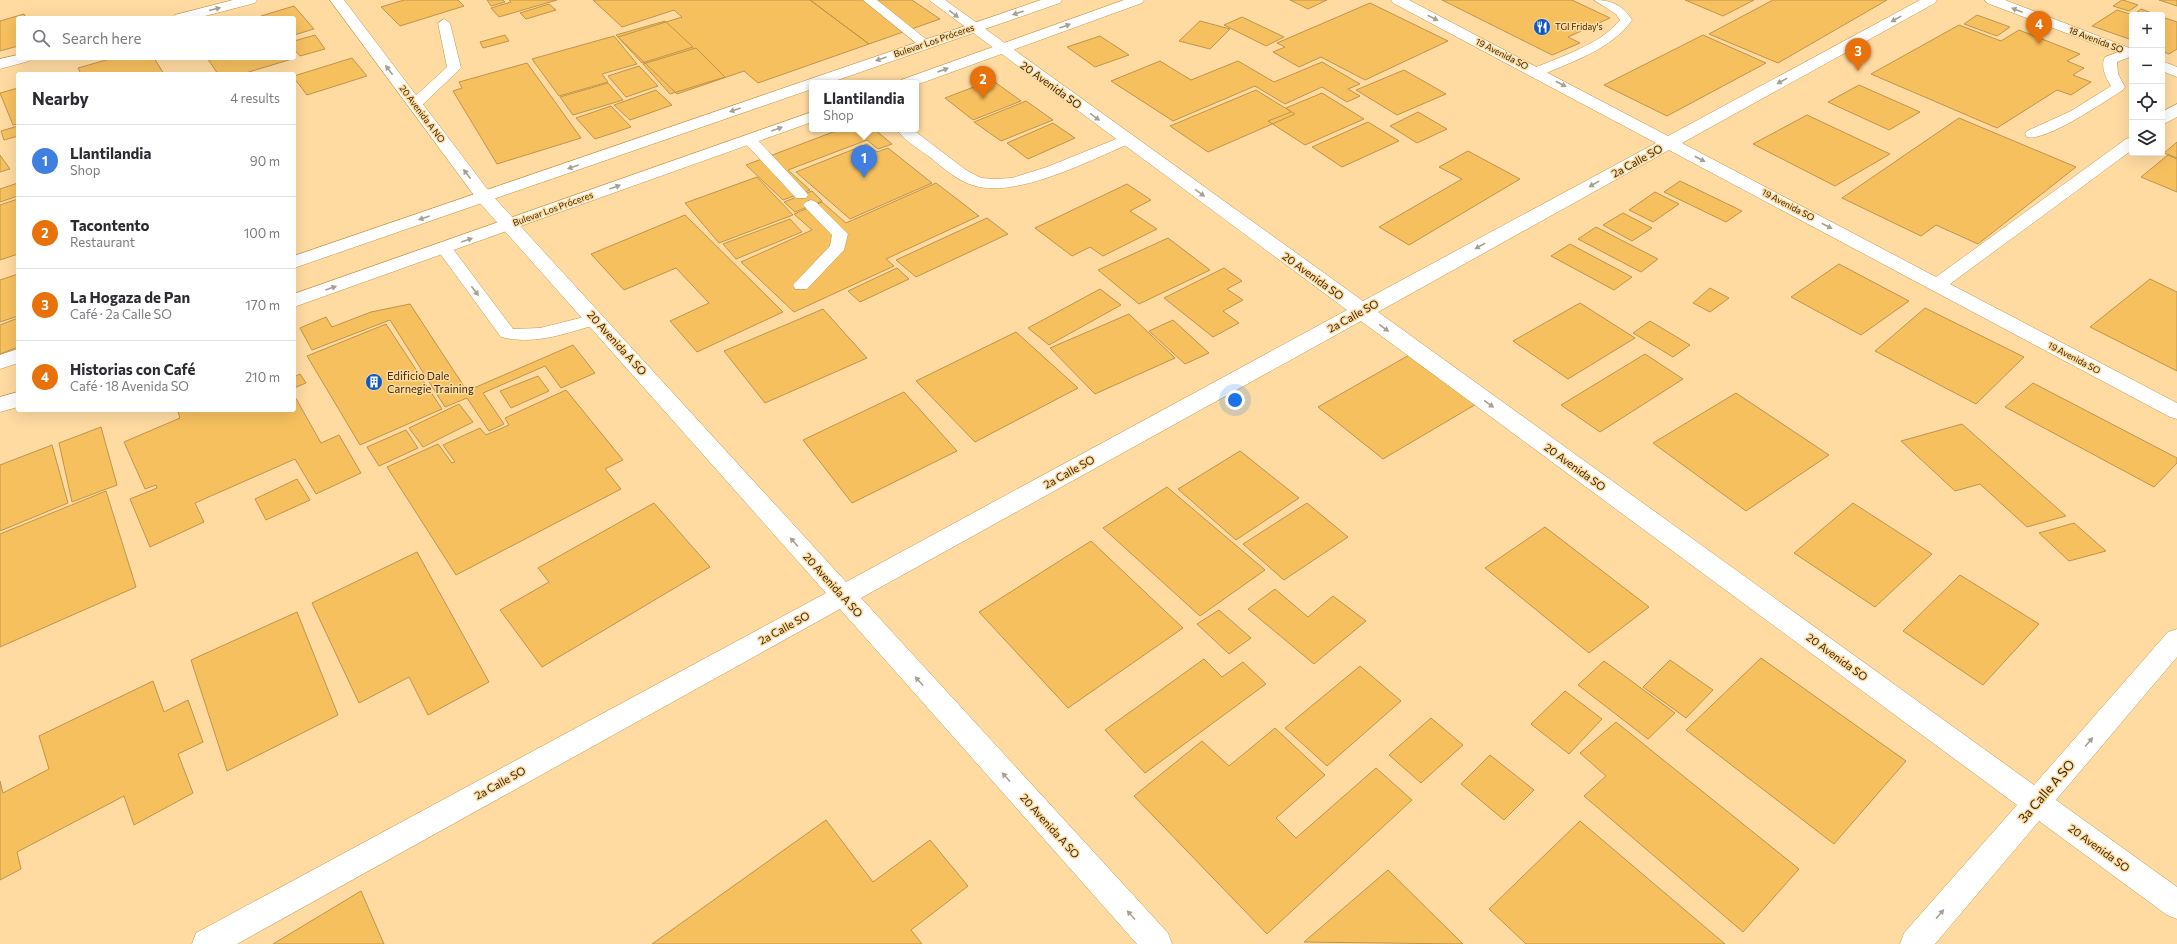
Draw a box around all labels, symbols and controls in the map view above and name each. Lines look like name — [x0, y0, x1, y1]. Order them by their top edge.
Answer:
one-way arrow — [209, 6, 221, 12]
one-way arrow — [2011, 6, 2023, 12]
one-way arrow — [949, 10, 960, 18]
one-way arrow — [1011, 10, 1023, 16]
pin: 4 — [2026, 11, 2052, 44]
map controls — [2129, 12, 2165, 156]
button: + — [2129, 12, 2165, 48]
one-way arrow — [1427, 15, 1439, 21]
one-way arrow — [1890, 15, 1902, 22]
search box — [16, 16, 296, 60]
restaurant icon: TGI Friday's — [1532, 17, 1552, 37]
place label: TGI Friday's — [1555, 21, 1603, 32]
street label: Bulevar Los Próceres — [892, 22, 976, 59]
one-way arrow — [1059, 23, 1071, 29]
street label: 18 Avenida SO — [2067, 24, 2125, 55]
icon: search — [30, 27, 52, 49]
text: Search here — [62, 29, 141, 47]
street label: 19 Avenida SO — [1474, 36, 1530, 72]
pin: 3 — [1845, 38, 1871, 71]
button: − — [2129, 48, 2165, 84]
one-way arrow — [875, 57, 887, 63]
street label: 20 Avenida SO — [1018, 58, 1084, 111]
one-way arrow — [385, 64, 393, 75]
one-way arrow — [937, 66, 949, 72]
pin: 2 — [970, 66, 996, 99]
one-way arrow — [1776, 78, 1788, 84]
popup — [809, 80, 919, 132]
one-way arrow — [1555, 81, 1566, 88]
street label: 20 Avenida A NO — [397, 83, 447, 144]
button: locate — [2129, 84, 2165, 120]
text: Nearby — [32, 88, 89, 109]
text: Llantilandia — [823, 89, 905, 107]
text: 4 results — [230, 90, 280, 106]
text: Shop — [823, 107, 854, 123]
one-way arrow — [729, 108, 741, 114]
one-way arrow — [1090, 113, 1100, 121]
button: layers — [2129, 120, 2165, 156]
one-way arrow — [772, 126, 784, 132]
street label: 2a Calle SO — [1609, 141, 1664, 180]
text: Llantilandia — [70, 144, 151, 162]
pin: 1 — [851, 145, 877, 178]
text: 1 — [42, 153, 48, 169]
text: 90 m — [250, 153, 280, 169]
one-way arrow — [1694, 155, 1706, 162]
text: Shop — [70, 162, 101, 178]
one-way arrow — [567, 164, 579, 170]
one-way arrow — [463, 168, 471, 179]
one-way arrow — [1588, 180, 1600, 187]
one-way arrow — [610, 184, 622, 190]
street label: 19 Avenida SO — [1760, 186, 1816, 223]
street label: Bulevar Los Próceres — [511, 189, 594, 228]
one-way arrow — [1195, 189, 1205, 197]
one-way arrow — [417, 215, 429, 221]
text: Tacontento — [70, 216, 150, 234]
one-way arrow — [1821, 223, 1833, 230]
text: 2 — [41, 225, 49, 241]
text: 100 m — [244, 225, 280, 241]
text: Restaurant — [70, 234, 135, 250]
one-way arrow — [461, 237, 473, 243]
one-way arrow — [1474, 243, 1486, 250]
street label: 20 Avenida SO — [1280, 249, 1346, 302]
one-way arrow — [325, 285, 337, 291]
one-way arrow — [471, 286, 479, 296]
text: La Hogaza de Pan — [70, 288, 190, 306]
street label: 2a Calle SO — [1325, 296, 1380, 335]
text: 3 — [41, 297, 49, 313]
text: 170 m — [245, 297, 280, 313]
text: Café · 2a Calle SO — [70, 306, 172, 322]
street label: 20 Avenida A SO — [585, 308, 650, 378]
one-way arrow — [1379, 324, 1390, 332]
street label: 19 Avenida SO — [2046, 339, 2102, 376]
text: Historias con Café — [70, 360, 195, 378]
text: 4 — [41, 369, 49, 385]
text: 210 m — [245, 369, 280, 385]
place label: Edificio Dale Carnegie Training — [387, 369, 474, 395]
building icon: Edificio Dale Carnegie Training — [364, 372, 384, 392]
text: Café · 18 Avenida SO — [70, 378, 189, 394]
your location — [1225, 390, 1245, 410]
one-way arrow — [1484, 400, 1495, 408]
street label: 20 Avenida SO — [1542, 440, 1608, 493]
street label: 2a Calle SO — [1041, 452, 1096, 491]
one-way arrow — [790, 537, 799, 547]
street label: 20 Avenida A SO — [801, 550, 866, 620]
street label: 2a Calle SO — [756, 608, 811, 647]
street label: 20 Avenida SO — [1804, 630, 1870, 683]
one-way arrow — [914, 675, 923, 686]
one-way arrow — [2084, 736, 2093, 747]
street label: 3a Calle A SO — [2014, 756, 2078, 826]
street label: 2a Calle SO — [472, 763, 527, 802]
one-way arrow — [1001, 772, 1011, 782]
street label: 20 Avenida A SO — [1018, 791, 1083, 861]
street label: 20 Avenida SO — [2066, 821, 2132, 874]
one-way arrow — [1936, 909, 1945, 920]
one-way arrow — [1126, 910, 1135, 920]

